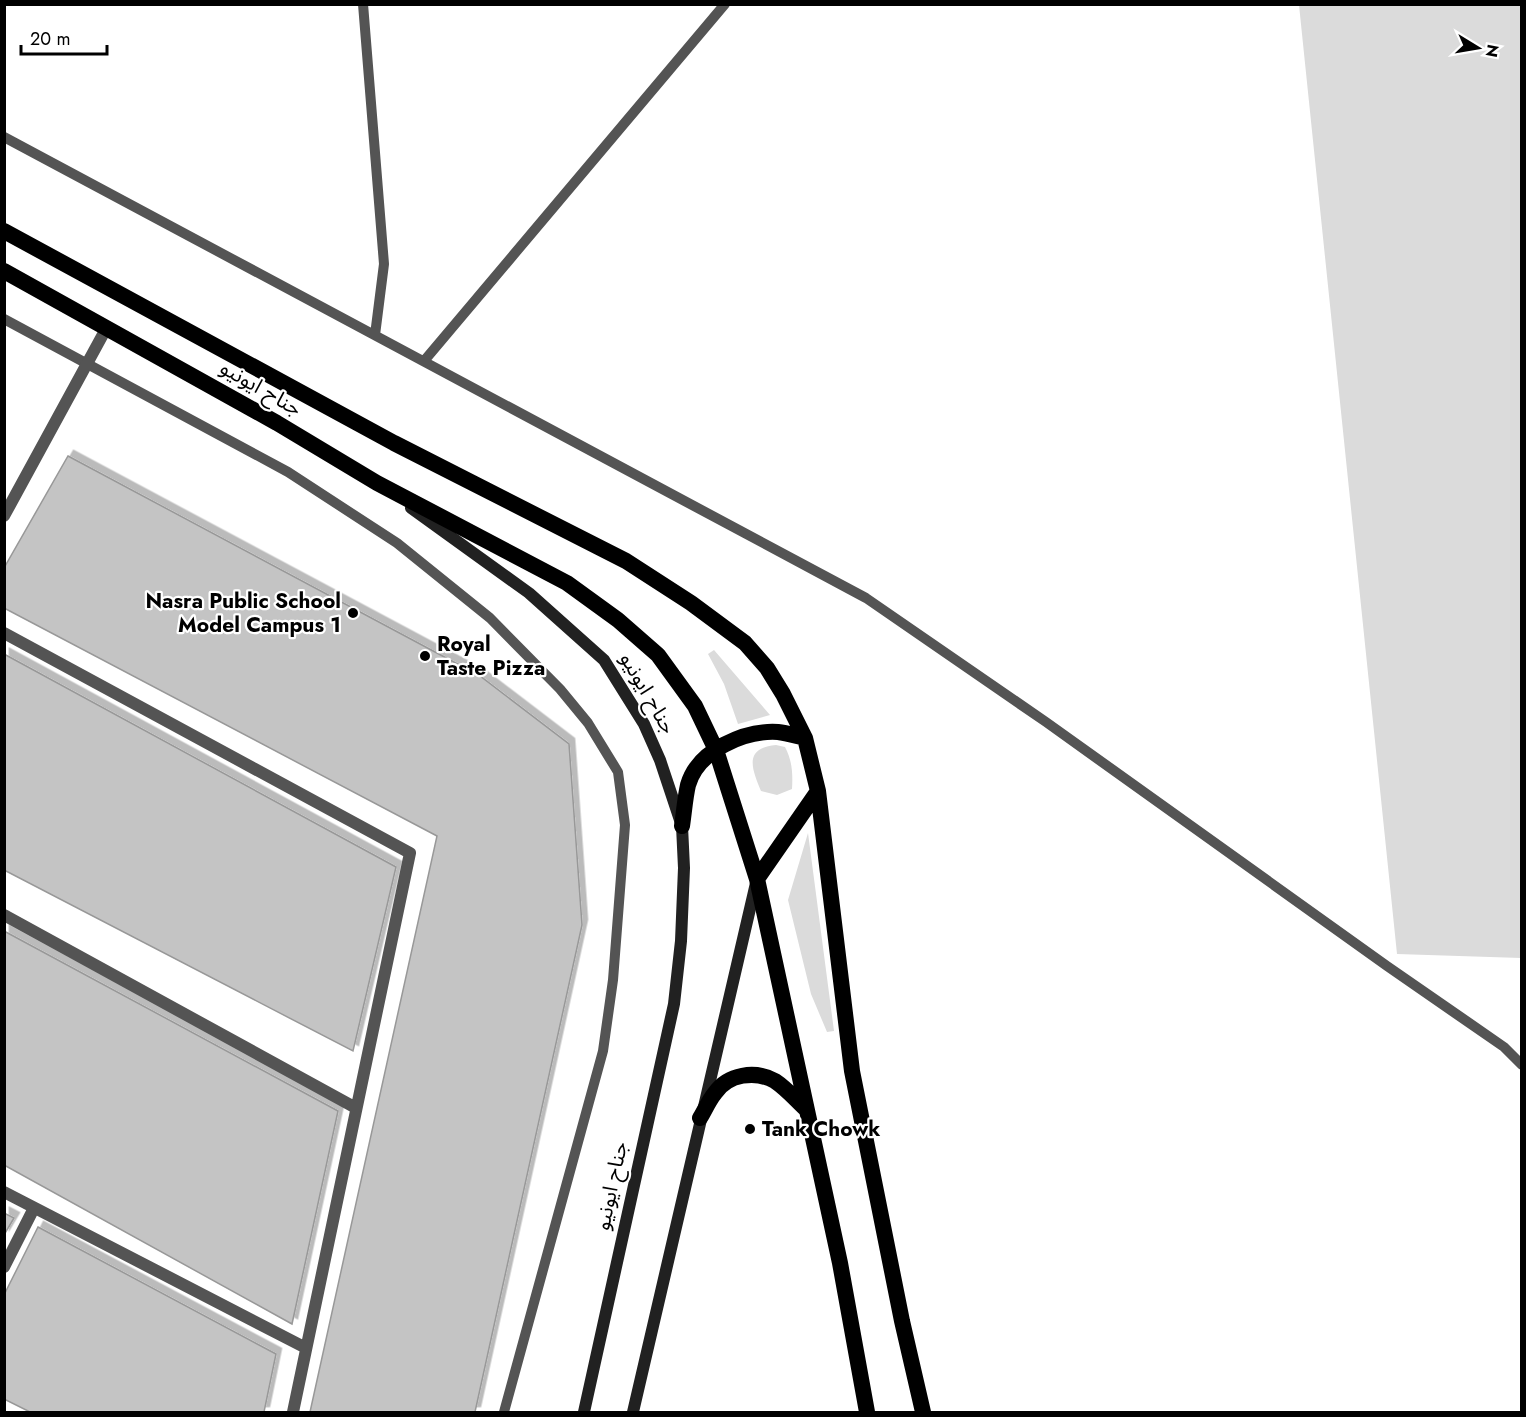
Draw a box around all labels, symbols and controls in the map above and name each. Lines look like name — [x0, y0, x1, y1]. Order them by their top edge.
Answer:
scale bar — [21, 18, 106, 56]
north arrow — [1448, 18, 1508, 78]
text: 20 m — [30, 26, 70, 52]
text: N — [1480, 42, 1505, 59]
street label: جناح ایونیو — [215, 353, 307, 423]
place label: Nasra Public School Model Campus 1 — [145, 586, 341, 640]
marker: Nasra Public School Model Campus 1 — [346, 606, 360, 620]
place label: Royal Taste Pizza — [437, 629, 545, 683]
street label: جناح ایونیو — [613, 647, 683, 739]
marker: Royal Taste Pizza — [418, 649, 432, 663]
place label: Tank Chowk — [762, 1114, 880, 1144]
marker: Tank Chowk — [743, 1122, 757, 1136]
street label: جناح ایونیو — [587, 1139, 635, 1233]

